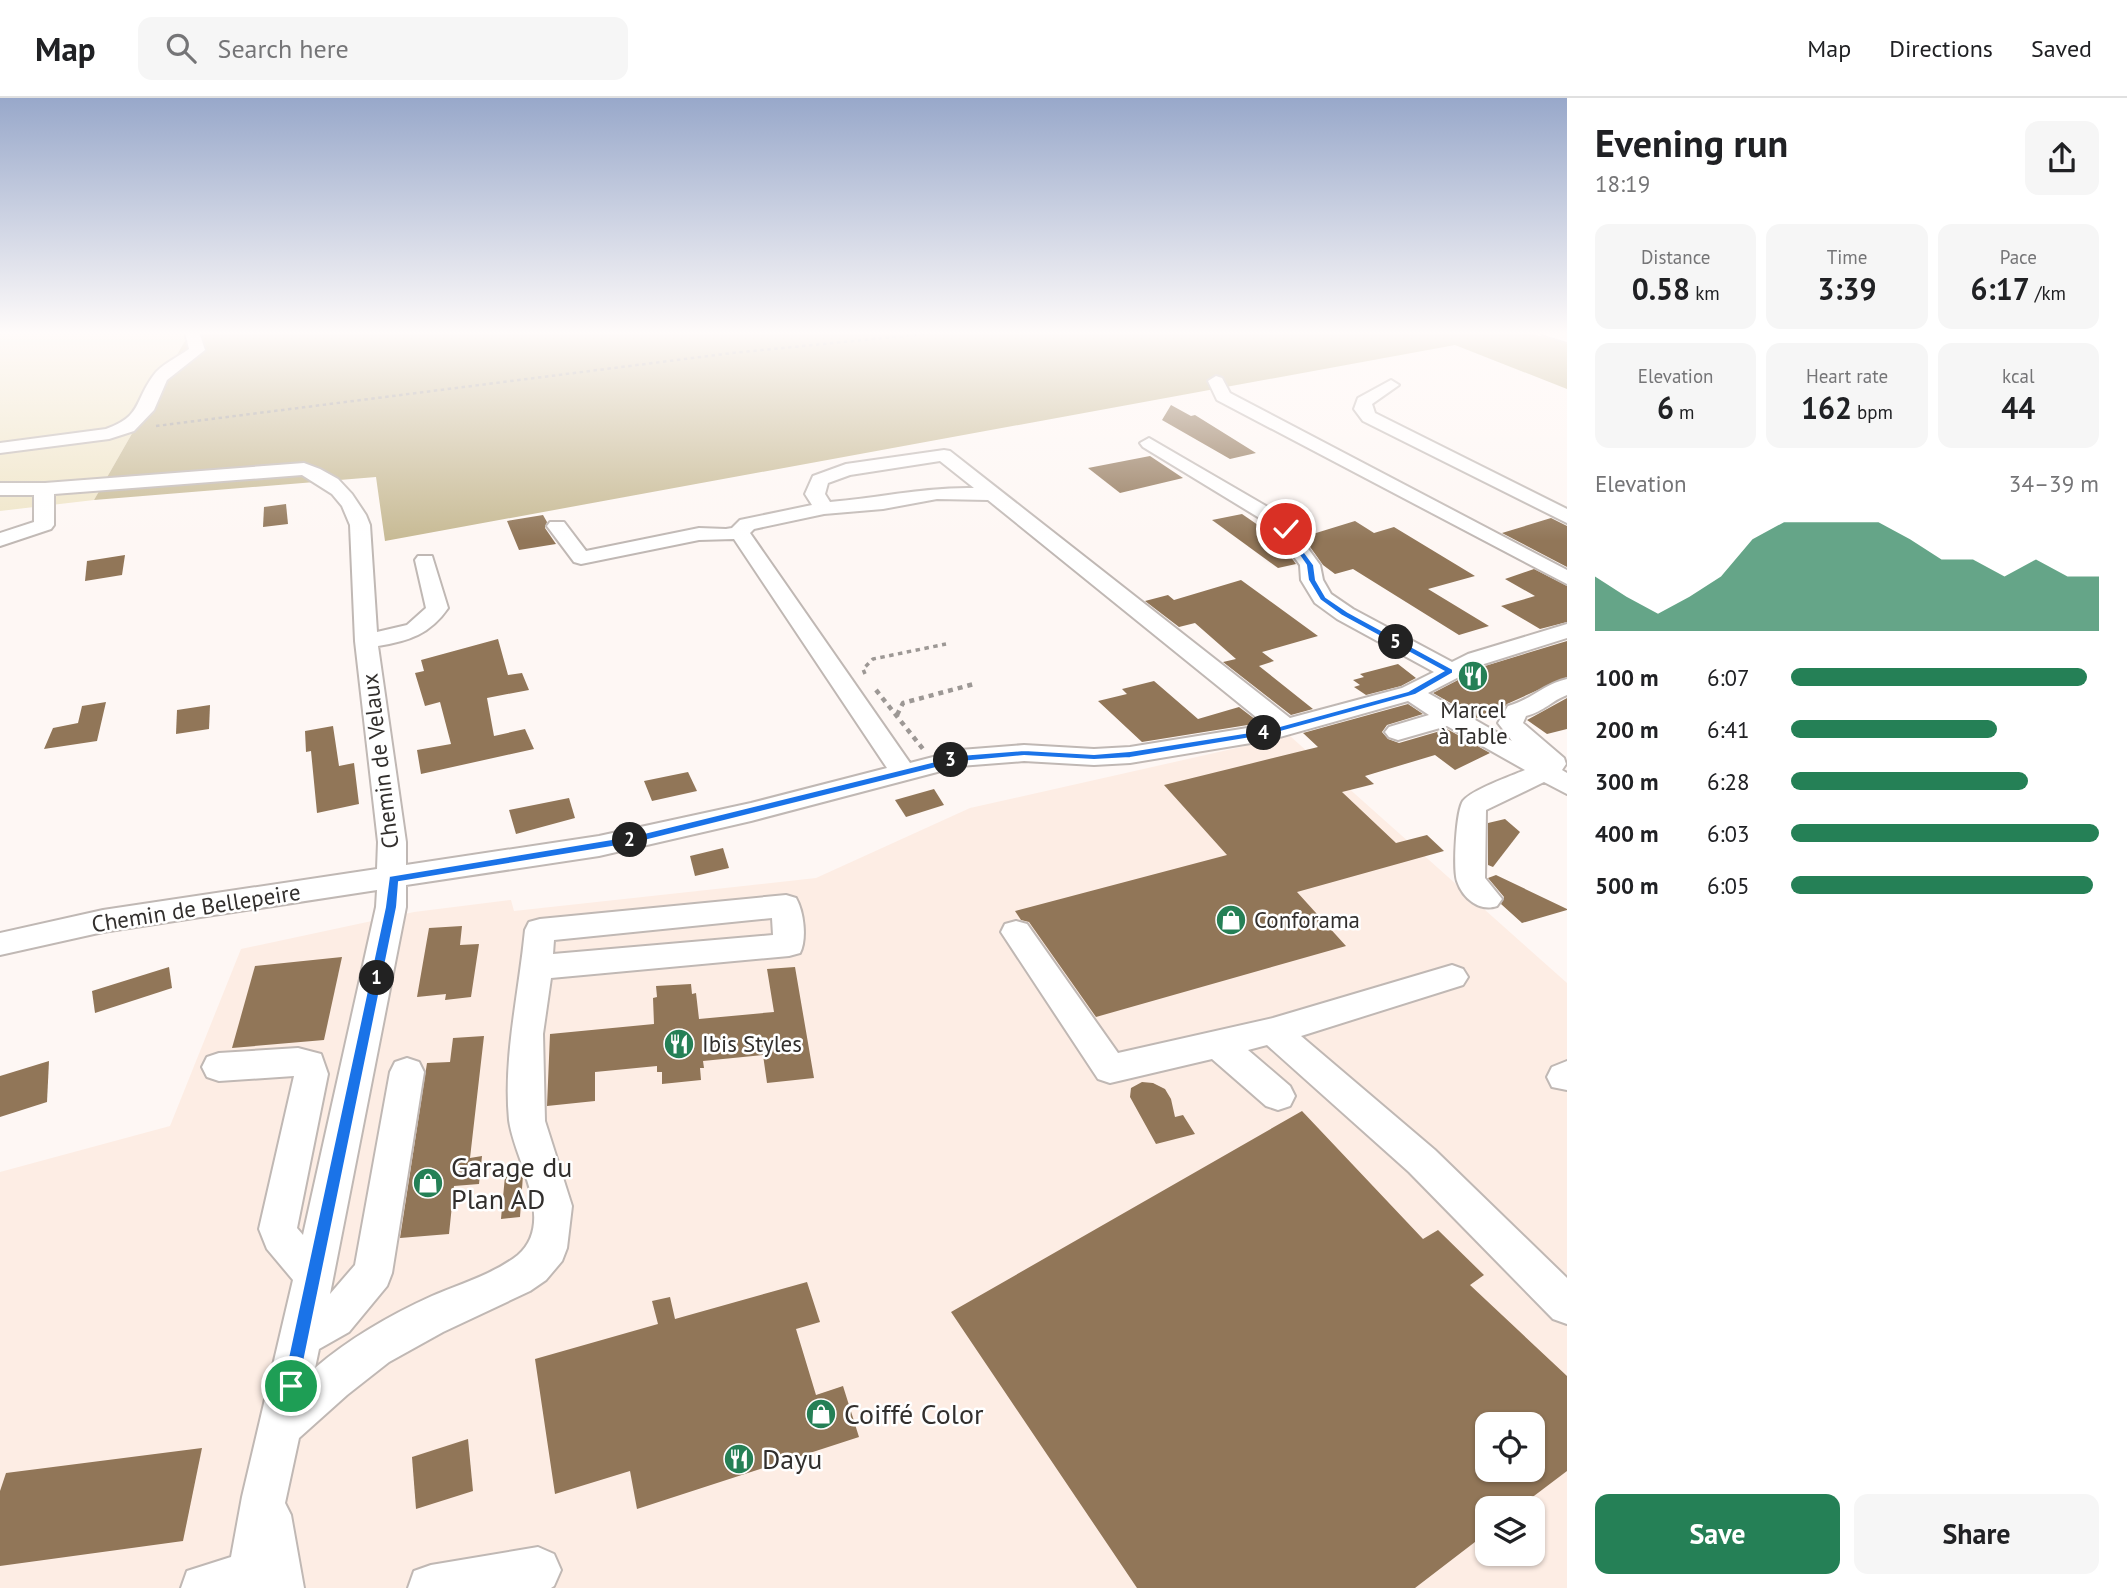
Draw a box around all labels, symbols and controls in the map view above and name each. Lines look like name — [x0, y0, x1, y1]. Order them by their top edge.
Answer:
search box — [138, 17, 628, 80]
text: Map — [35, 27, 96, 70]
icon: search — [162, 29, 200, 67]
text: Search here — [218, 32, 349, 65]
text: Map — [1807, 33, 1851, 64]
text: Directions — [1889, 33, 1993, 64]
text: Saved — [2031, 33, 2092, 64]
text: Evening run — [1595, 118, 1788, 167]
button: share — [2025, 121, 2099, 195]
text: 18:19 — [1595, 169, 1650, 198]
text: Distance — [1641, 245, 1710, 269]
text: Time — [1827, 245, 1867, 269]
text: Pace — [2000, 245, 2037, 269]
text: 0.58 — [1632, 269, 1690, 308]
text: 3:39 — [1817, 269, 1877, 308]
text: 6:17 — [1971, 269, 2030, 308]
text: km — [1690, 281, 1720, 305]
text: /km — [2030, 281, 2066, 305]
text: Elevation — [1638, 364, 1714, 388]
text: Heart rate — [1806, 364, 1888, 388]
text: kcal — [2002, 364, 2035, 388]
text: 6 — [1657, 388, 1674, 427]
text: 162 — [1801, 388, 1852, 427]
text: 44 — [2001, 388, 2035, 427]
text: m — [1674, 400, 1694, 424]
text: bpm — [1852, 400, 1893, 424]
text: Elevation — [1595, 469, 1687, 498]
text: 34–39 m — [2009, 469, 2099, 498]
pin — [1256, 499, 1316, 559]
icon: check — [1267, 510, 1305, 548]
pin: 5 — [1378, 624, 1414, 660]
text: 5 — [1390, 629, 1401, 653]
restaurant icon: Marcel à Table — [1456, 659, 1490, 693]
text: 100 m — [1595, 663, 1658, 692]
text: 6:07 — [1707, 663, 1750, 692]
street label: Chemin de Velaux — [354, 672, 405, 850]
place label: Marcel à Table — [1438, 695, 1508, 750]
text: 200 m — [1595, 715, 1658, 744]
text: 6:41 — [1707, 715, 1750, 744]
pin: 4 — [1246, 716, 1282, 750]
text: 4 — [1258, 720, 1269, 744]
pin: 3 — [934, 742, 968, 778]
text: 3 — [945, 747, 956, 771]
text: 300 m — [1595, 767, 1658, 796]
text: 6:28 — [1707, 767, 1750, 796]
text: 400 m — [1595, 819, 1658, 848]
text: 6:03 — [1707, 819, 1750, 848]
pin: 2 — [612, 822, 648, 858]
text: 2 — [624, 827, 635, 851]
text: 500 m — [1595, 871, 1658, 900]
text: 6:05 — [1707, 871, 1750, 900]
street label: Chemin de Bellepeire — [89, 877, 302, 938]
shop icon: Conforama — [1214, 903, 1248, 937]
place label: Conforama — [1254, 905, 1360, 934]
pin: 1 — [360, 960, 394, 996]
text: 1 — [371, 965, 382, 989]
restaurant icon: Ibis Styles — [662, 1027, 696, 1061]
place label: Ibis Styles — [702, 1029, 802, 1058]
place label: Garage du Plan AD — [451, 1148, 572, 1217]
shop icon: Garage du Plan AD — [411, 1166, 445, 1200]
pin — [261, 1356, 321, 1416]
icon: arrive — [272, 1367, 310, 1405]
place label: Coiffé Color — [844, 1395, 984, 1432]
shop icon: Coiffé Color — [804, 1397, 838, 1431]
map controls — [1475, 1412, 1545, 1566]
button: locate — [1475, 1412, 1545, 1482]
place label: Dayu — [762, 1440, 822, 1477]
restaurant icon: Dayu — [722, 1442, 756, 1476]
button: Save — [1595, 1494, 1840, 1574]
button: Share — [1854, 1494, 2099, 1574]
button: layers — [1475, 1496, 1545, 1566]

